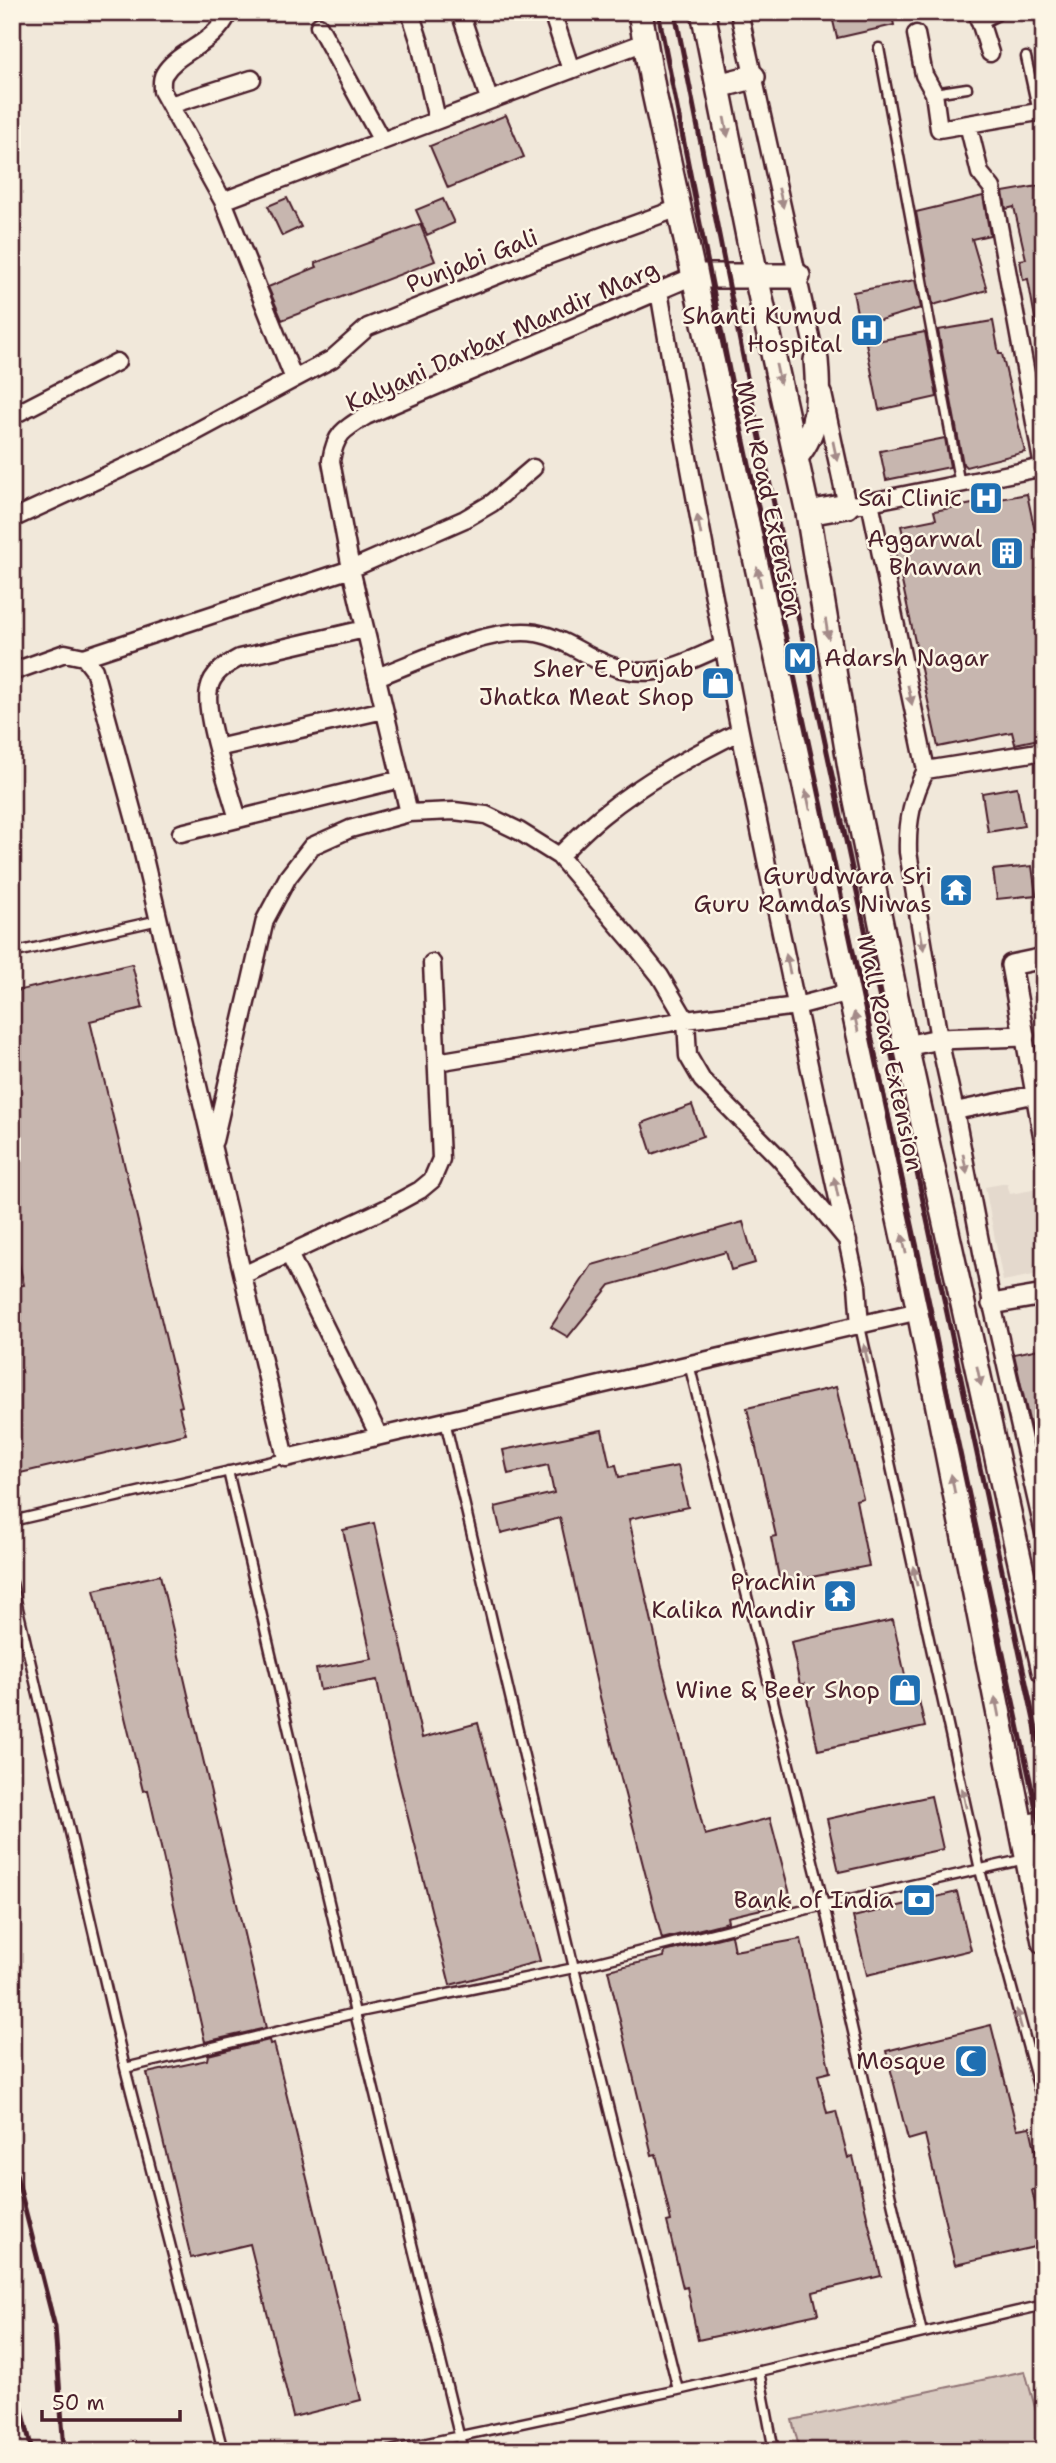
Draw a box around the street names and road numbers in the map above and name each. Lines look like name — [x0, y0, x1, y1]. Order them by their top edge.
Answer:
street label: Punjabi Gali — [402, 221, 542, 301]
street label: Kalyani Darbar Mandir Marg — [341, 252, 663, 420]
street label: Mall Road Extension — [728, 378, 810, 620]
street label: Mall Road Extension — [849, 932, 931, 1174]

